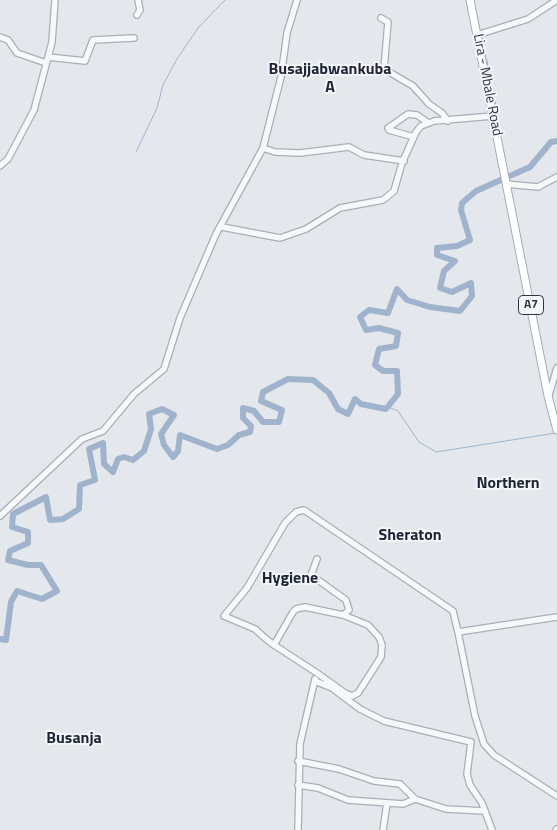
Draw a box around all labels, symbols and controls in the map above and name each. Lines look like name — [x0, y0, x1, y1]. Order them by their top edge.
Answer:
street label: Lira - Mbale Road — [469, 32, 505, 138]
district label: Busajjabwankuba A — [269, 60, 391, 98]
road number: A7 — [518, 296, 544, 314]
district label: Northern — [476, 474, 540, 494]
district label: Sheraton — [378, 526, 442, 546]
district label: Hygiene — [262, 569, 318, 589]
district label: Busanja — [46, 729, 102, 749]

